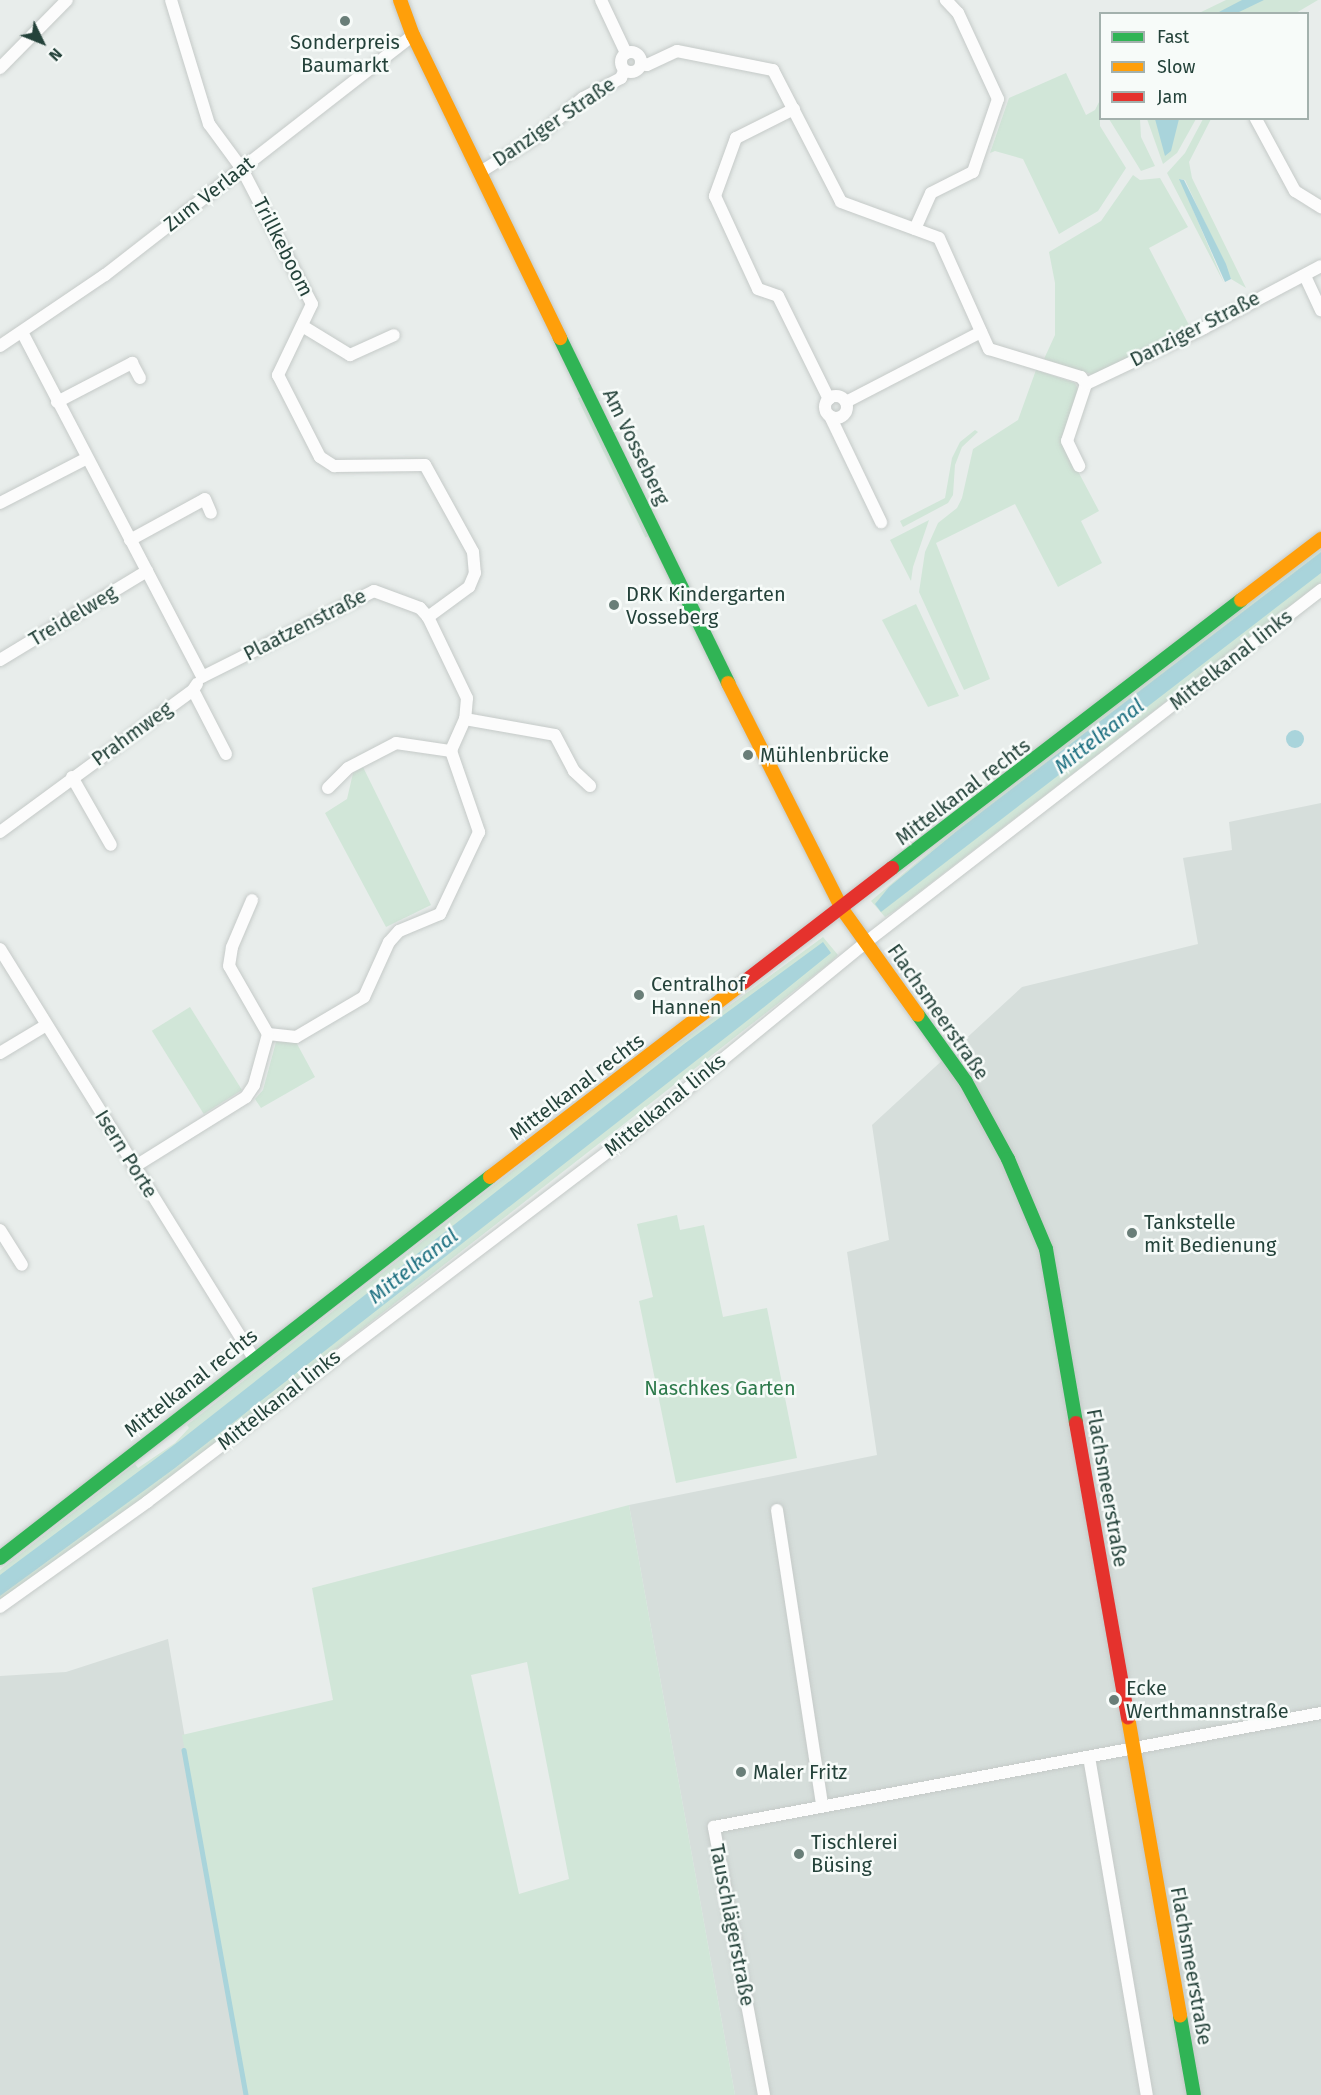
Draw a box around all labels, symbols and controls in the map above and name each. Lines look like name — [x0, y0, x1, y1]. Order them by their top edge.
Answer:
north arrow — [12, 12, 72, 72]
legend — [1099, 12, 1309, 120]
marker: Sonderpreis Baumarkt — [338, 14, 352, 28]
text: Fast — [1157, 26, 1189, 48]
place label: Sonderpreis Baumarkt — [290, 30, 400, 77]
text: N — [45, 44, 66, 65]
text: Slow — [1157, 56, 1195, 78]
street label: Danziger Straße — [488, 72, 620, 172]
text: Jam — [1157, 86, 1188, 108]
street label: Zum Verlaat — [159, 151, 259, 237]
street label: Trillkeboom — [248, 193, 318, 301]
street label: Danziger Straße — [1126, 286, 1264, 372]
street label: Am Vosseberg — [598, 385, 674, 509]
street label: Treidelweg — [25, 581, 121, 651]
place label: DRK Kindergarten Vosseberg — [626, 582, 786, 629]
street label: Plaatzenstraße — [240, 584, 370, 666]
marker: DRK Kindergarten Vosseberg — [607, 598, 621, 612]
street label: Mittelkanal links — [1165, 605, 1297, 715]
water label: Mittelkanal — [1049, 693, 1149, 779]
street label: Prahmweg — [87, 697, 177, 771]
street label: Mittelkanal rechts — [891, 734, 1035, 850]
place label: Mühlenbrücke — [760, 743, 889, 767]
marker: Mühlenbrücke — [741, 748, 755, 762]
street label: Flachsmeerstraße — [882, 939, 994, 1085]
place label: Centralhof Hannen — [651, 972, 745, 1019]
marker: Centralhof Hannen — [632, 988, 646, 1002]
street label: Mittelkanal rechts — [505, 1029, 649, 1145]
street label: Mittelkanal links — [599, 1049, 731, 1161]
street label: Isern Porte — [90, 1106, 162, 1202]
place label: Tankstelle mit Bedienung — [1144, 1210, 1276, 1257]
water label: Mittelkanal — [363, 1223, 463, 1309]
marker: Tankstelle mit Bedienung — [1125, 1226, 1139, 1240]
street label: Mittelkanal rechts — [120, 1324, 262, 1442]
street label: Mittelkanal links — [213, 1345, 345, 1455]
park label: Naschkes Garten — [644, 1376, 796, 1400]
street label: Flachsmeerstraße — [1081, 1407, 1133, 1569]
place label: Ecke Werthmannstraße — [1126, 1676, 1289, 1723]
marker: Ecke Werthmannstraße — [1107, 1693, 1121, 1707]
place label: Maler Fritz — [753, 1760, 847, 1784]
marker: Maler Fritz — [734, 1765, 748, 1779]
place label: Tischlerei Büsing — [811, 1830, 898, 1877]
street label: Tauschlägerstraße — [705, 1842, 759, 2008]
marker: Tischlerei Büsing — [792, 1847, 806, 1861]
street label: Flachsmeerstraße — [1165, 1885, 1217, 2047]

